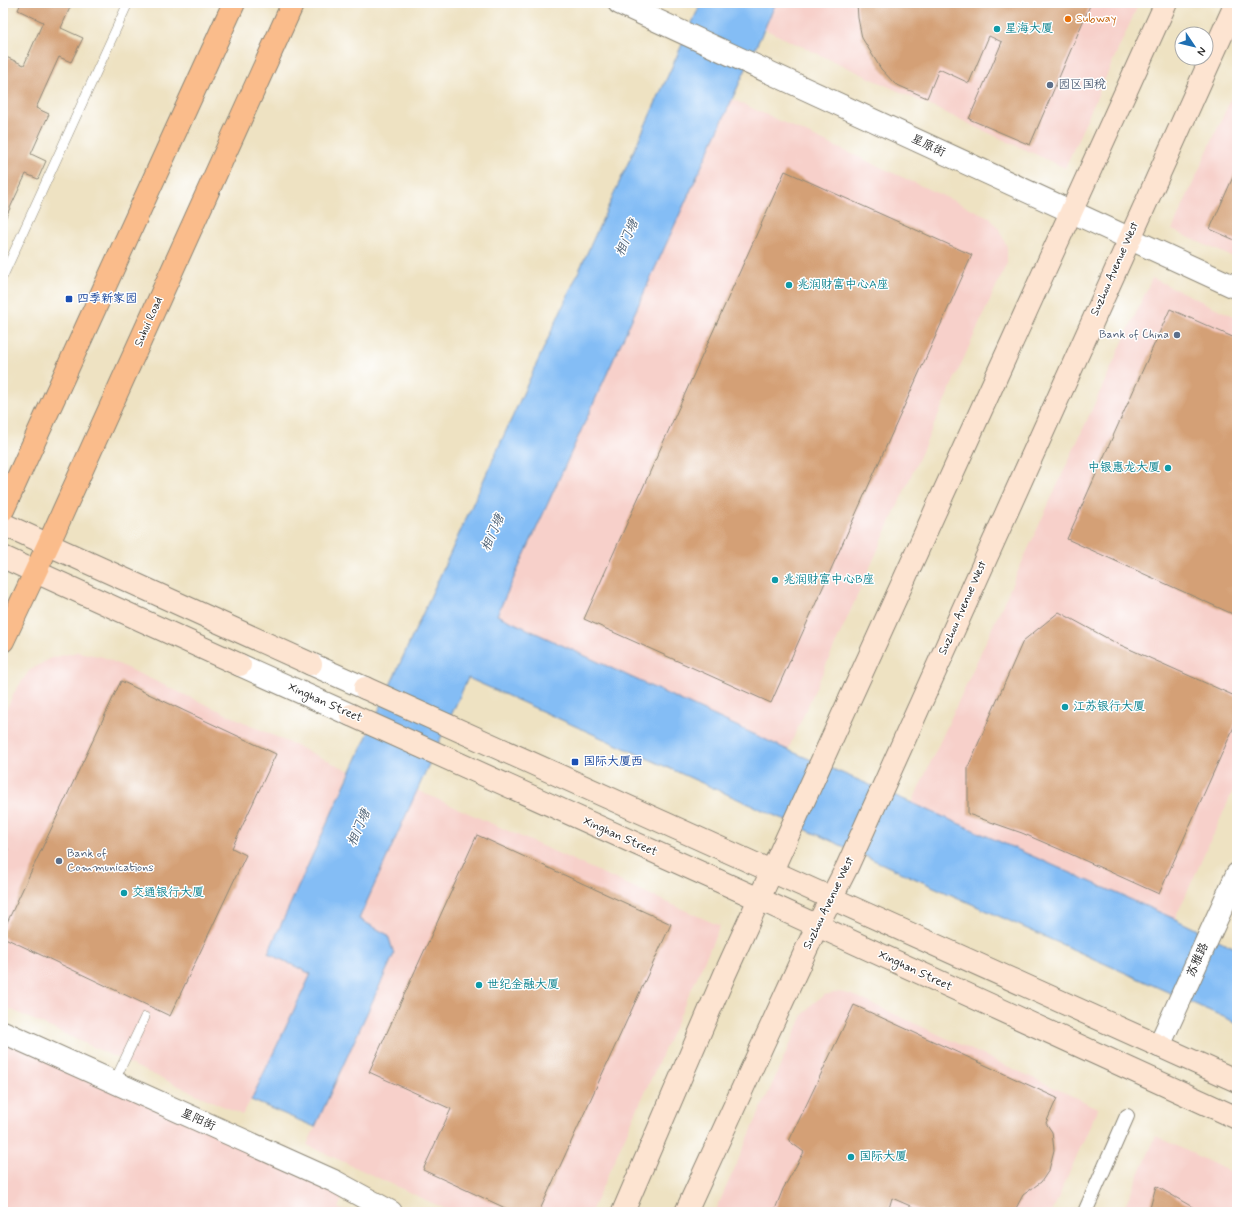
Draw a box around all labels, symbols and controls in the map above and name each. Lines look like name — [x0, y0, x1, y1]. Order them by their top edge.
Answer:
place label: Subway — [1076, 11, 1117, 27]
marker: Subway — [1063, 14, 1073, 24]
place label: 星海大厦 — [1005, 21, 1053, 37]
marker: 星海大厦 — [992, 24, 1002, 34]
north arrow — [1174, 26, 1214, 66]
text: N — [1194, 44, 1209, 58]
place label: 园区国税 — [1058, 77, 1106, 93]
marker: 园区国税 — [1045, 80, 1055, 90]
street label: 星原街 — [908, 131, 948, 161]
water label: 相门塘 — [611, 215, 644, 259]
street label: Suzhou Avenue West — [1087, 219, 1143, 319]
place label: 兆润财富中心A座 — [797, 277, 889, 293]
marker: 兆润财富中心A座 — [784, 280, 794, 290]
place label: 四季新家园 — [77, 291, 137, 307]
marker: 四季新家园 — [64, 294, 74, 304]
street label: Suhui Road — [131, 294, 167, 350]
place label: Bank of China — [1099, 327, 1169, 343]
marker: Bank of China — [1172, 330, 1182, 340]
place label: 中银惠龙大厦 — [1088, 460, 1160, 476]
marker: 中银惠龙大厦 — [1163, 463, 1173, 473]
water label: 相门塘 — [477, 510, 510, 554]
street label: Suzhou Avenue West — [935, 558, 991, 658]
place label: 兆润财富中心B座 — [783, 572, 875, 588]
marker: 兆润财富中心B座 — [770, 575, 780, 585]
street label: Xinghan Street — [285, 680, 365, 727]
place label: 江苏银行大厦 — [1073, 699, 1145, 715]
marker: 江苏银行大厦 — [1060, 702, 1070, 712]
place label: 国际大厦西 — [583, 754, 643, 770]
marker: 国际大厦西 — [570, 757, 580, 767]
water label: 相门塘 — [343, 805, 376, 849]
street label: Xinghan Street — [580, 814, 660, 861]
place label: Bank of Communications — [67, 846, 154, 876]
street label: Suzhou Avenue West — [800, 853, 859, 952]
marker: Bank of Communications — [54, 856, 64, 866]
place label: 交通银行大厦 — [132, 885, 204, 901]
marker: 交通银行大厦 — [119, 888, 129, 898]
street label: 苏雅路 — [1183, 940, 1213, 980]
street label: Xinghan Street — [876, 947, 955, 995]
place label: 世纪金融大厦 — [487, 977, 559, 993]
marker: 世纪金融大厦 — [474, 980, 484, 990]
street label: 星阳街 — [178, 1105, 218, 1135]
place label: 国际大厦 — [859, 1149, 907, 1165]
marker: 国际大厦 — [846, 1152, 856, 1162]

